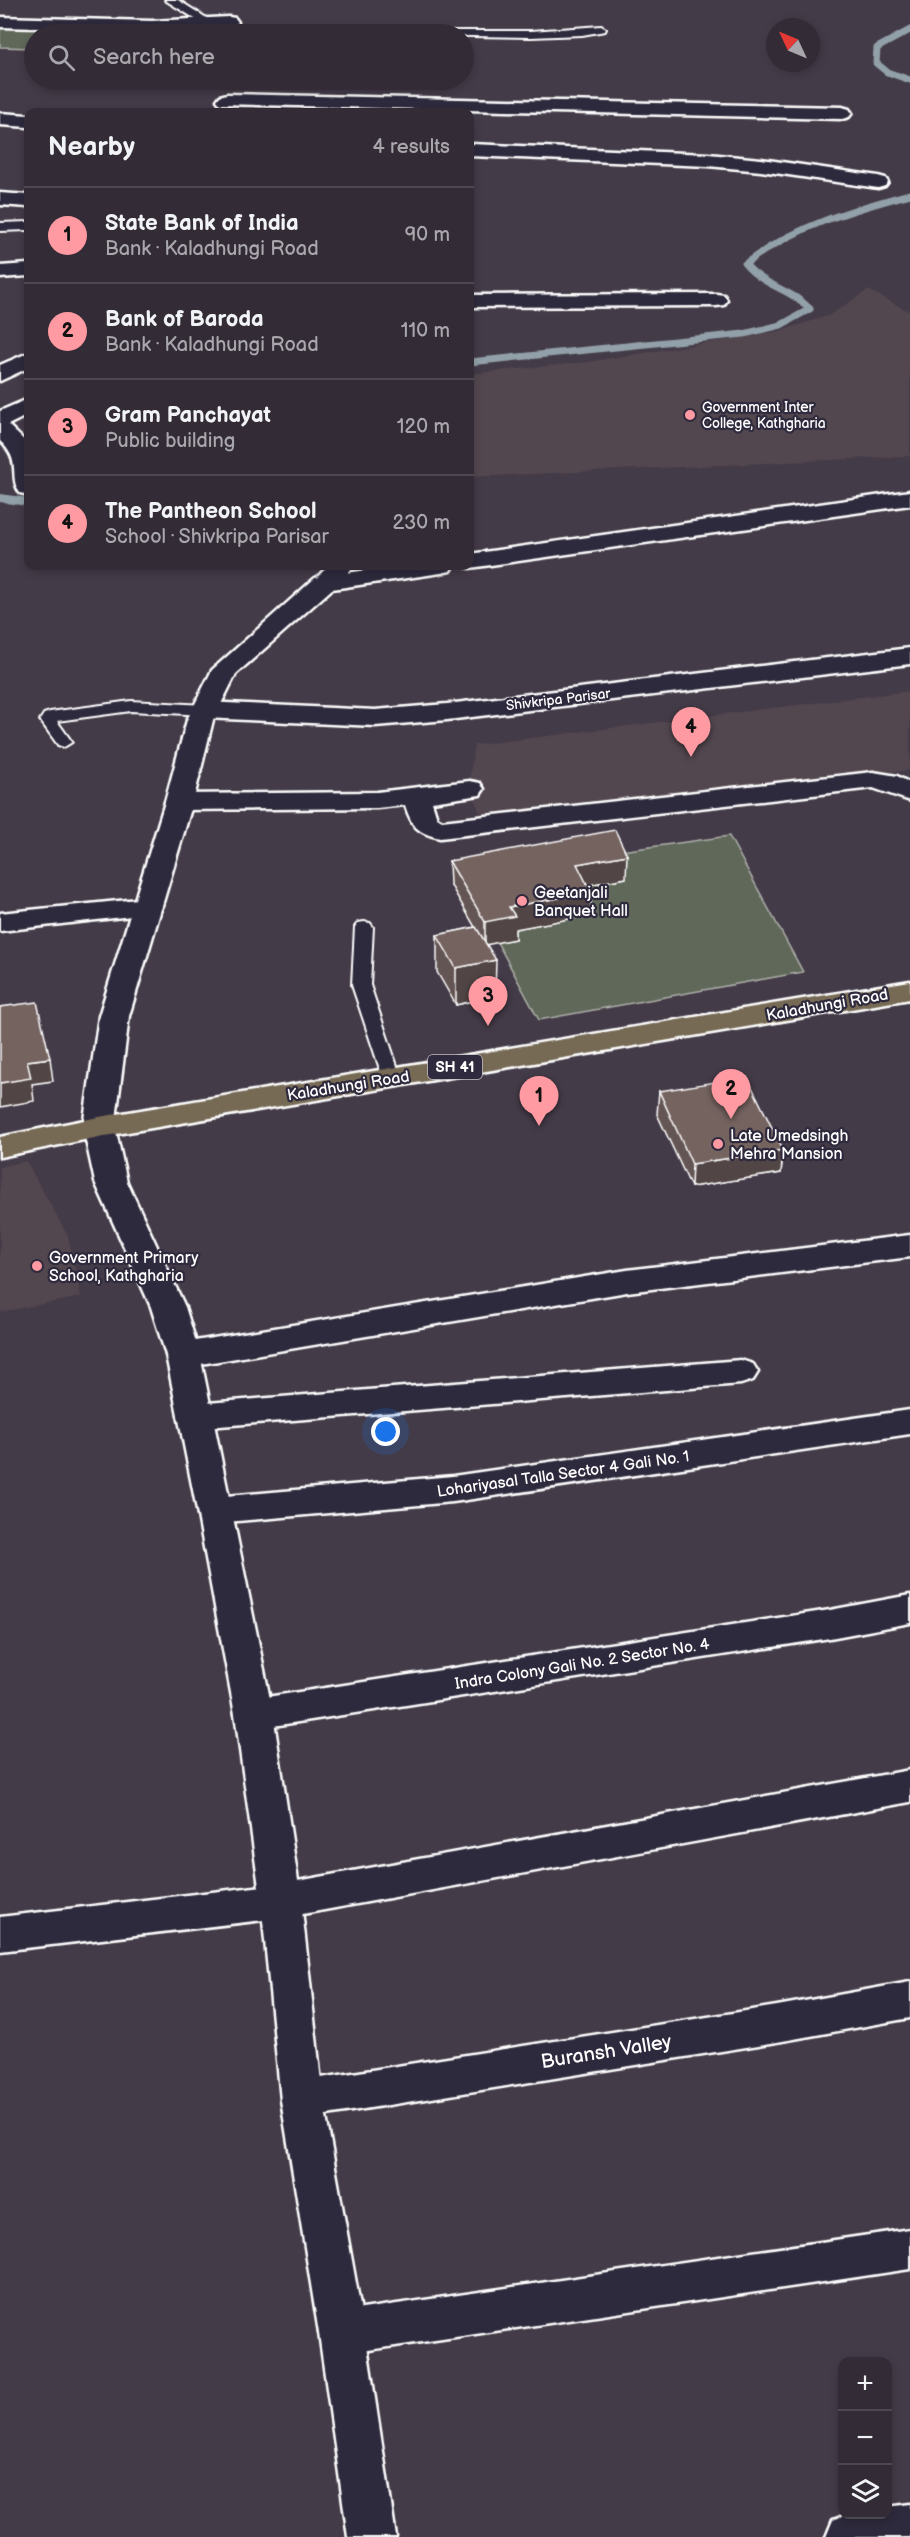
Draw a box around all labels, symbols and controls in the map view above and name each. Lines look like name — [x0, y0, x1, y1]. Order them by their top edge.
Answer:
north arrow — [766, 18, 820, 72]
search box — [24, 24, 474, 90]
icon: search — [45, 41, 78, 74]
text: Search here — [93, 44, 215, 71]
text: Nearby — [48, 132, 135, 163]
text: 4 results — [372, 135, 450, 159]
text: State Bank of India — [105, 210, 299, 237]
text: 1 — [63, 223, 72, 247]
text: 90 m — [405, 223, 450, 247]
text: Bank · Kaladhungi Road — [105, 237, 319, 261]
text: Bank of Baroda — [105, 306, 264, 333]
text: 2 — [62, 319, 73, 343]
text: 110 m — [401, 319, 450, 343]
text: Bank · Kaladhungi Road — [105, 333, 319, 357]
place label: Government Inter College, Kathgharia — [702, 399, 826, 432]
text: Gram Panchayat — [105, 402, 271, 429]
marker: Government Inter College, Kathgharia — [683, 408, 697, 422]
text: 3 — [62, 415, 73, 439]
text: 120 m — [397, 415, 450, 439]
text: Public building — [105, 429, 235, 453]
text: The Pantheon School — [105, 498, 317, 525]
text: 4 — [62, 511, 73, 535]
text: 230 m — [393, 511, 450, 535]
text: School · Shivkripa Parisar — [105, 525, 329, 549]
street label: Shivkripa Parisar — [505, 685, 612, 714]
pin: 4 — [672, 708, 710, 757]
place label: Geetanjali Banquet Hall — [534, 884, 628, 921]
marker: Geetanjali Banquet Hall — [515, 894, 529, 908]
pin: 3 — [468, 976, 508, 1026]
street label: Kaladhungi Road — [765, 985, 890, 1026]
road number: SH 41 — [428, 1055, 482, 1079]
street label: Kaladhungi Road — [286, 1067, 411, 1106]
pin: 2 — [712, 1070, 750, 1119]
pin: 1 — [520, 1076, 558, 1126]
place label: Late Umedsingh Mehra Mansion — [730, 1127, 849, 1164]
marker: Late Umedsingh Mehra Mansion — [711, 1137, 725, 1151]
place label: Government Primary School, Kathgharia — [49, 1249, 199, 1286]
marker: Government Primary School, Kathgharia — [30, 1259, 44, 1273]
your location — [371, 1417, 400, 1446]
street label: Lohariyasal Talla Sector 4 Gali No. 1 — [436, 1447, 691, 1502]
street label: Indra Colony Gali No. 2 Sector No. 4 — [453, 1635, 711, 1694]
street label: Buransh Valley — [539, 2030, 673, 2074]
map controls — [838, 2357, 892, 2519]
button: + — [838, 2357, 892, 2411]
button: − — [838, 2411, 892, 2465]
button: layers — [838, 2465, 892, 2519]

